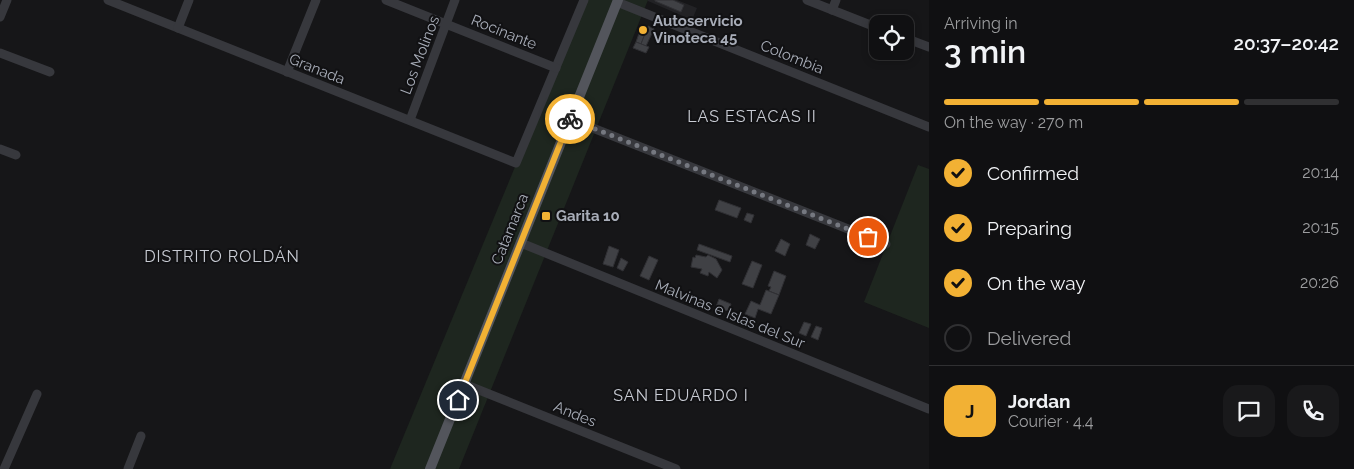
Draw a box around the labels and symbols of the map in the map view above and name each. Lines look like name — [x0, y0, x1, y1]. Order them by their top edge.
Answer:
street label: Rocinante — [469, 11, 540, 53]
place label: Autoservicio Vinoteca 45 — [653, 12, 743, 47]
street label: Los Molinos — [397, 13, 443, 97]
marker: Autoservicio Vinoteca 45 — [637, 24, 649, 36]
street label: Colombia — [758, 36, 826, 78]
street label: Granada — [286, 50, 348, 88]
courier — [545, 94, 595, 144]
district label: LAS ESTACAS II — [687, 107, 817, 126]
street label: Catamarca — [488, 191, 532, 267]
place label: Garita 10 — [556, 207, 620, 225]
marker: Garita 10 — [540, 210, 552, 222]
pin — [847, 216, 889, 258]
district label: DISTRITO ROLDÁN — [144, 246, 300, 266]
street label: Malvinas e Islas del Sur — [652, 276, 808, 353]
pin — [437, 379, 479, 421]
district label: SAN EDUARDO I — [613, 386, 749, 405]
street label: Andes — [551, 397, 599, 431]

